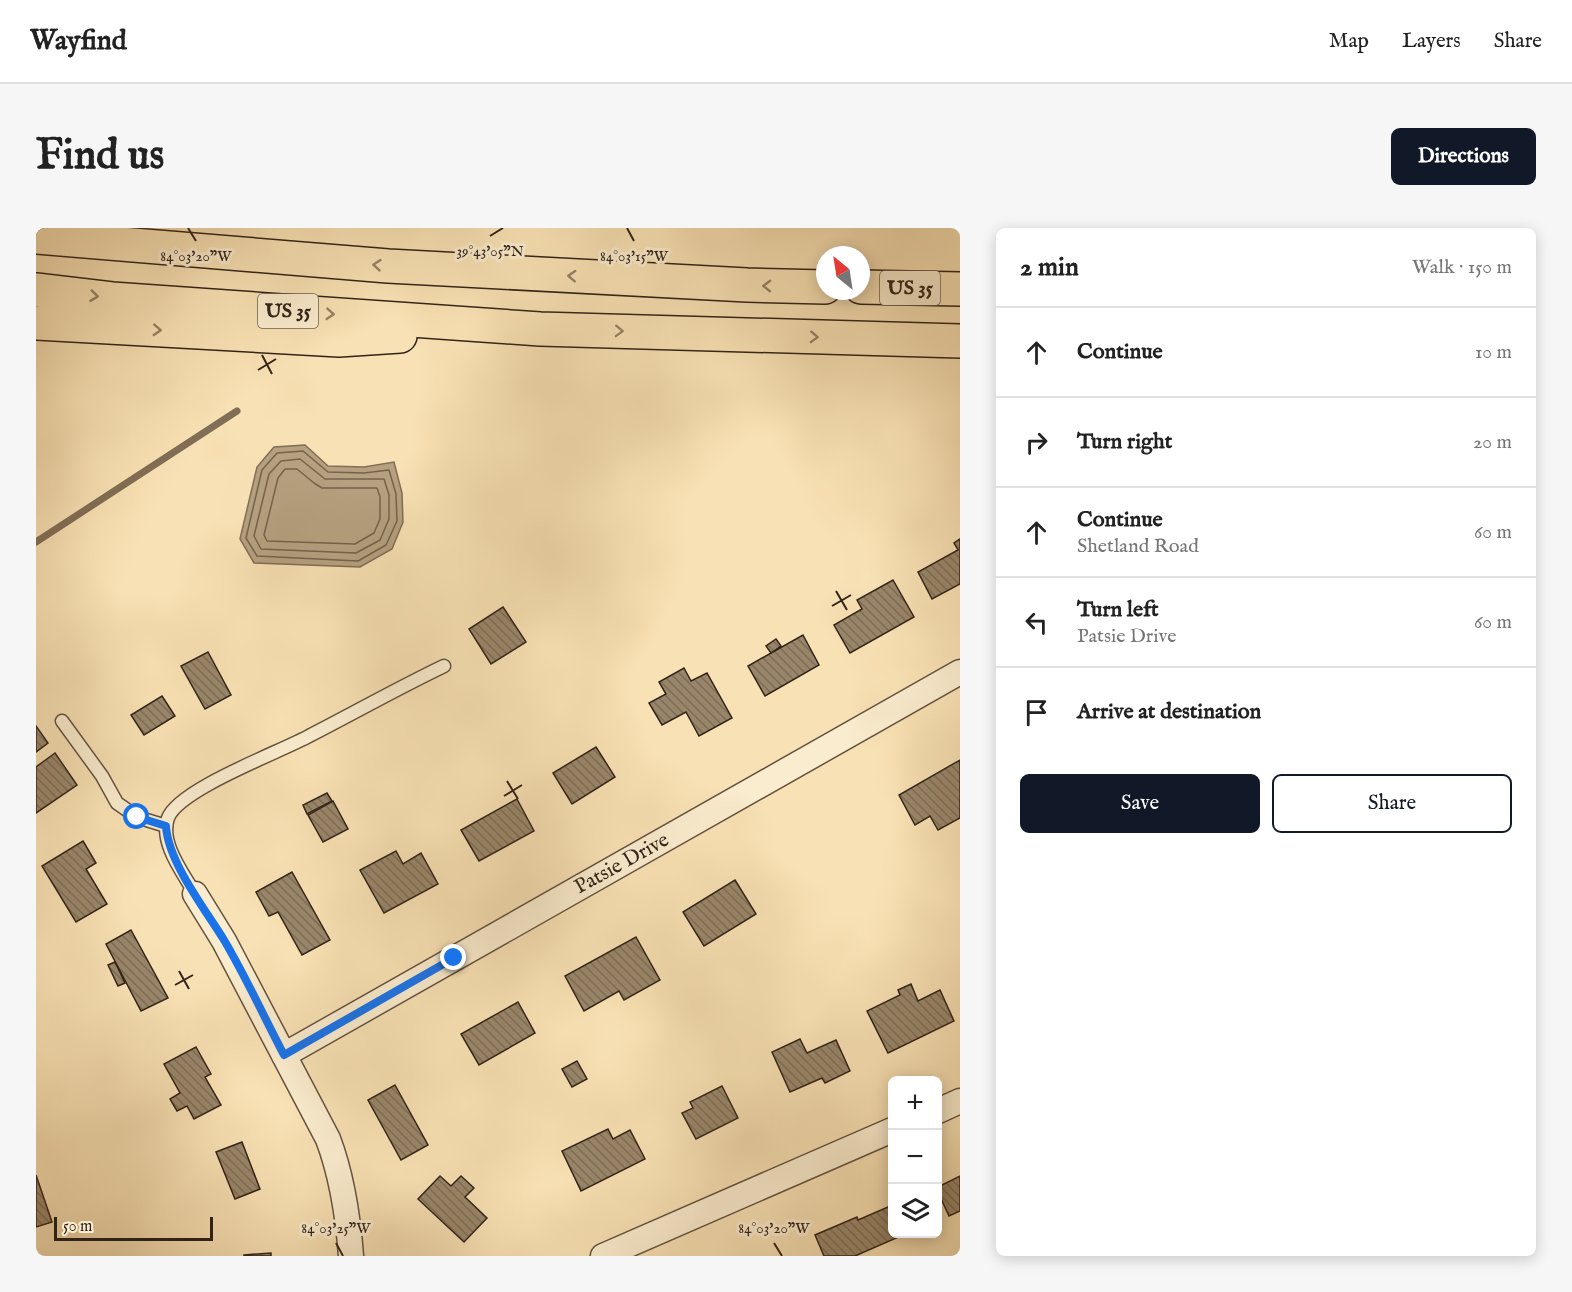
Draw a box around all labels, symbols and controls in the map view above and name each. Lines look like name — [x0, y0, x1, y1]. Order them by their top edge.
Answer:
text: Wayfind — [30, 24, 127, 59]
text: Map — [1329, 28, 1369, 55]
text: Layers — [1402, 28, 1461, 55]
text: Share — [1494, 28, 1542, 55]
button: Directions — [1391, 128, 1536, 185]
text: Find us — [36, 130, 164, 183]
text: 39°43'05"N — [456, 242, 524, 261]
north arrow — [816, 246, 870, 300]
text: 84°03'20"W — [160, 247, 232, 266]
text: 84°03'15"W — [600, 247, 669, 266]
text: 2 min — [1020, 251, 1079, 284]
text: Walk · 150 m — [1412, 255, 1512, 280]
one-way arrow — [373, 259, 382, 272]
one-way arrow — [567, 270, 576, 283]
road number: US 35 — [880, 271, 940, 305]
one-way arrow — [762, 279, 771, 292]
one-way arrow — [90, 290, 99, 302]
road number: US 35 — [258, 294, 318, 328]
one-way arrow — [326, 307, 335, 320]
one-way arrow — [153, 323, 162, 336]
one-way arrow — [615, 325, 624, 337]
one-way arrow — [810, 331, 819, 344]
icon: ahead — [1020, 336, 1053, 369]
text: Continue — [1077, 338, 1163, 366]
text: 10 m — [1475, 340, 1512, 365]
icon: right — [1020, 426, 1053, 459]
text: Turn right — [1077, 428, 1172, 456]
text: 20 m — [1473, 430, 1512, 455]
text: Continue — [1077, 506, 1163, 534]
icon: ahead — [1020, 516, 1053, 549]
text: 60 m — [1474, 520, 1512, 545]
text: Shetland Road — [1077, 534, 1199, 559]
text: Turn left — [1077, 596, 1159, 624]
icon: left — [1020, 606, 1053, 639]
text: 60 m — [1474, 610, 1512, 635]
text: Patsie Drive — [1077, 624, 1176, 649]
icon: arrive — [1020, 696, 1053, 729]
text: Arrive at destination — [1077, 698, 1261, 726]
button: Save — [1020, 774, 1260, 833]
button: Share — [1272, 774, 1512, 833]
route start — [123, 803, 149, 829]
street label: Patsie Drive — [570, 827, 674, 901]
route end — [440, 944, 466, 970]
map controls — [888, 1076, 942, 1238]
button: + — [888, 1076, 942, 1130]
button: − — [888, 1130, 942, 1184]
button: layers — [888, 1184, 942, 1238]
scale bar — [54, 1214, 213, 1242]
text: 50 m — [63, 1217, 92, 1237]
text: 84°03'25"W — [301, 1219, 371, 1238]
text: 84°03'20"W — [738, 1219, 810, 1238]

